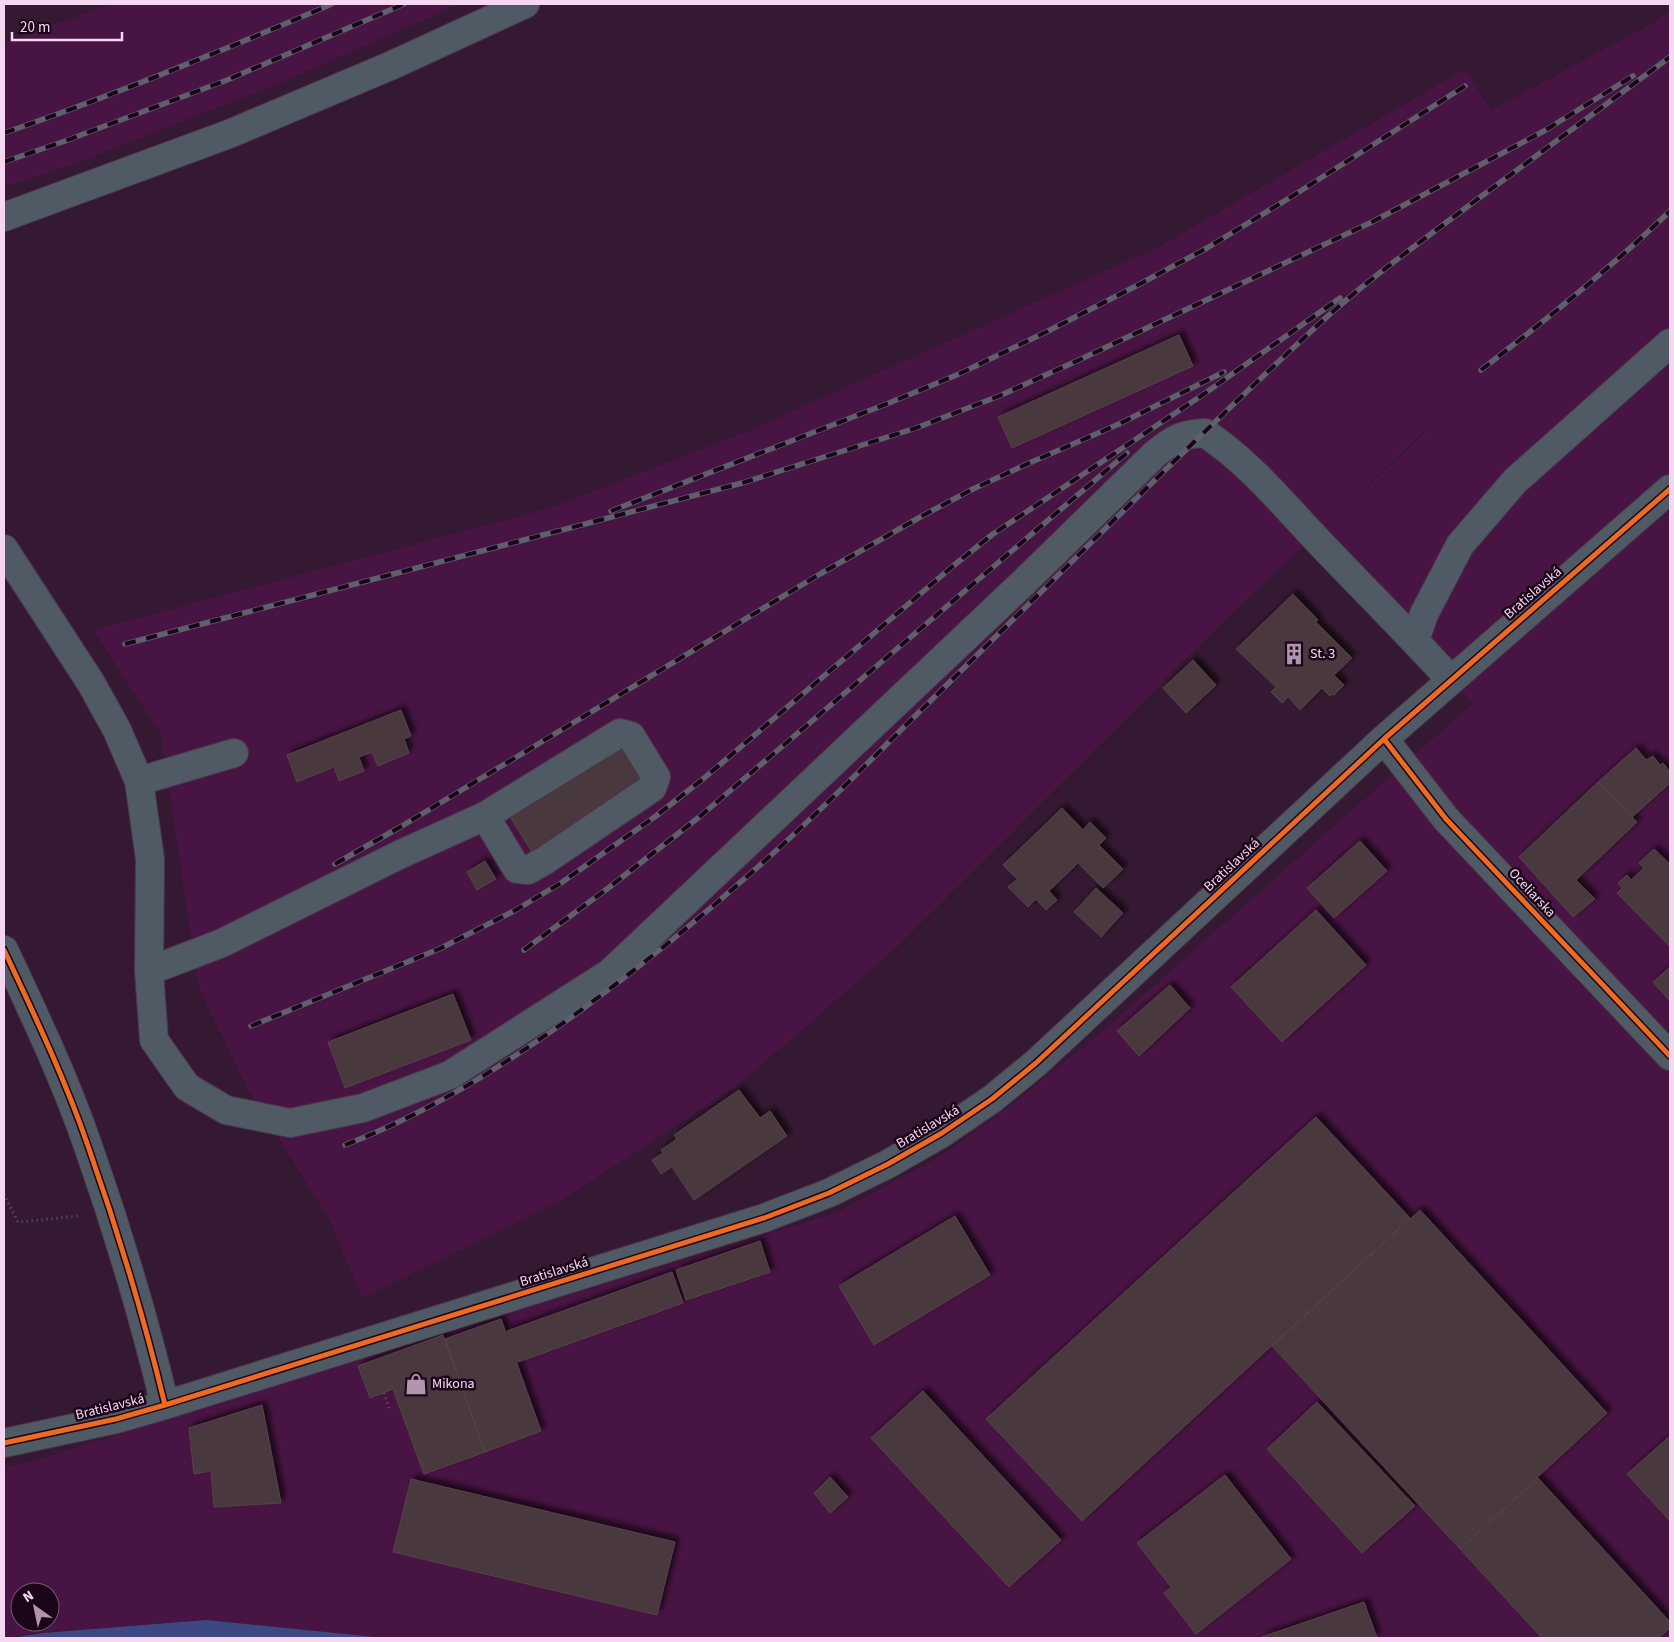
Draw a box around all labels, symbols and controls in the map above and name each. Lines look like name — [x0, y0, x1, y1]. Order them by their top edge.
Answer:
scale bar — [12, 10, 122, 42]
text: 20 m — [20, 17, 50, 38]
street label: Bratislavská — [1500, 562, 1566, 624]
building icon: St. 3 — [1281, 641, 1307, 667]
place label: St. 3 — [1310, 644, 1335, 664]
street label: Bratislavská — [1199, 834, 1265, 896]
street label: Oceliarska — [1504, 864, 1560, 922]
street label: Bratislavská — [893, 1100, 963, 1154]
street label: Bratislavská — [517, 1252, 591, 1292]
shop icon: Mikona — [403, 1371, 429, 1397]
place label: Mikona — [432, 1374, 475, 1394]
street label: Bratislavská — [73, 1389, 147, 1425]
north arrow — [10, 1582, 60, 1632]
text: N — [19, 1586, 38, 1608]

